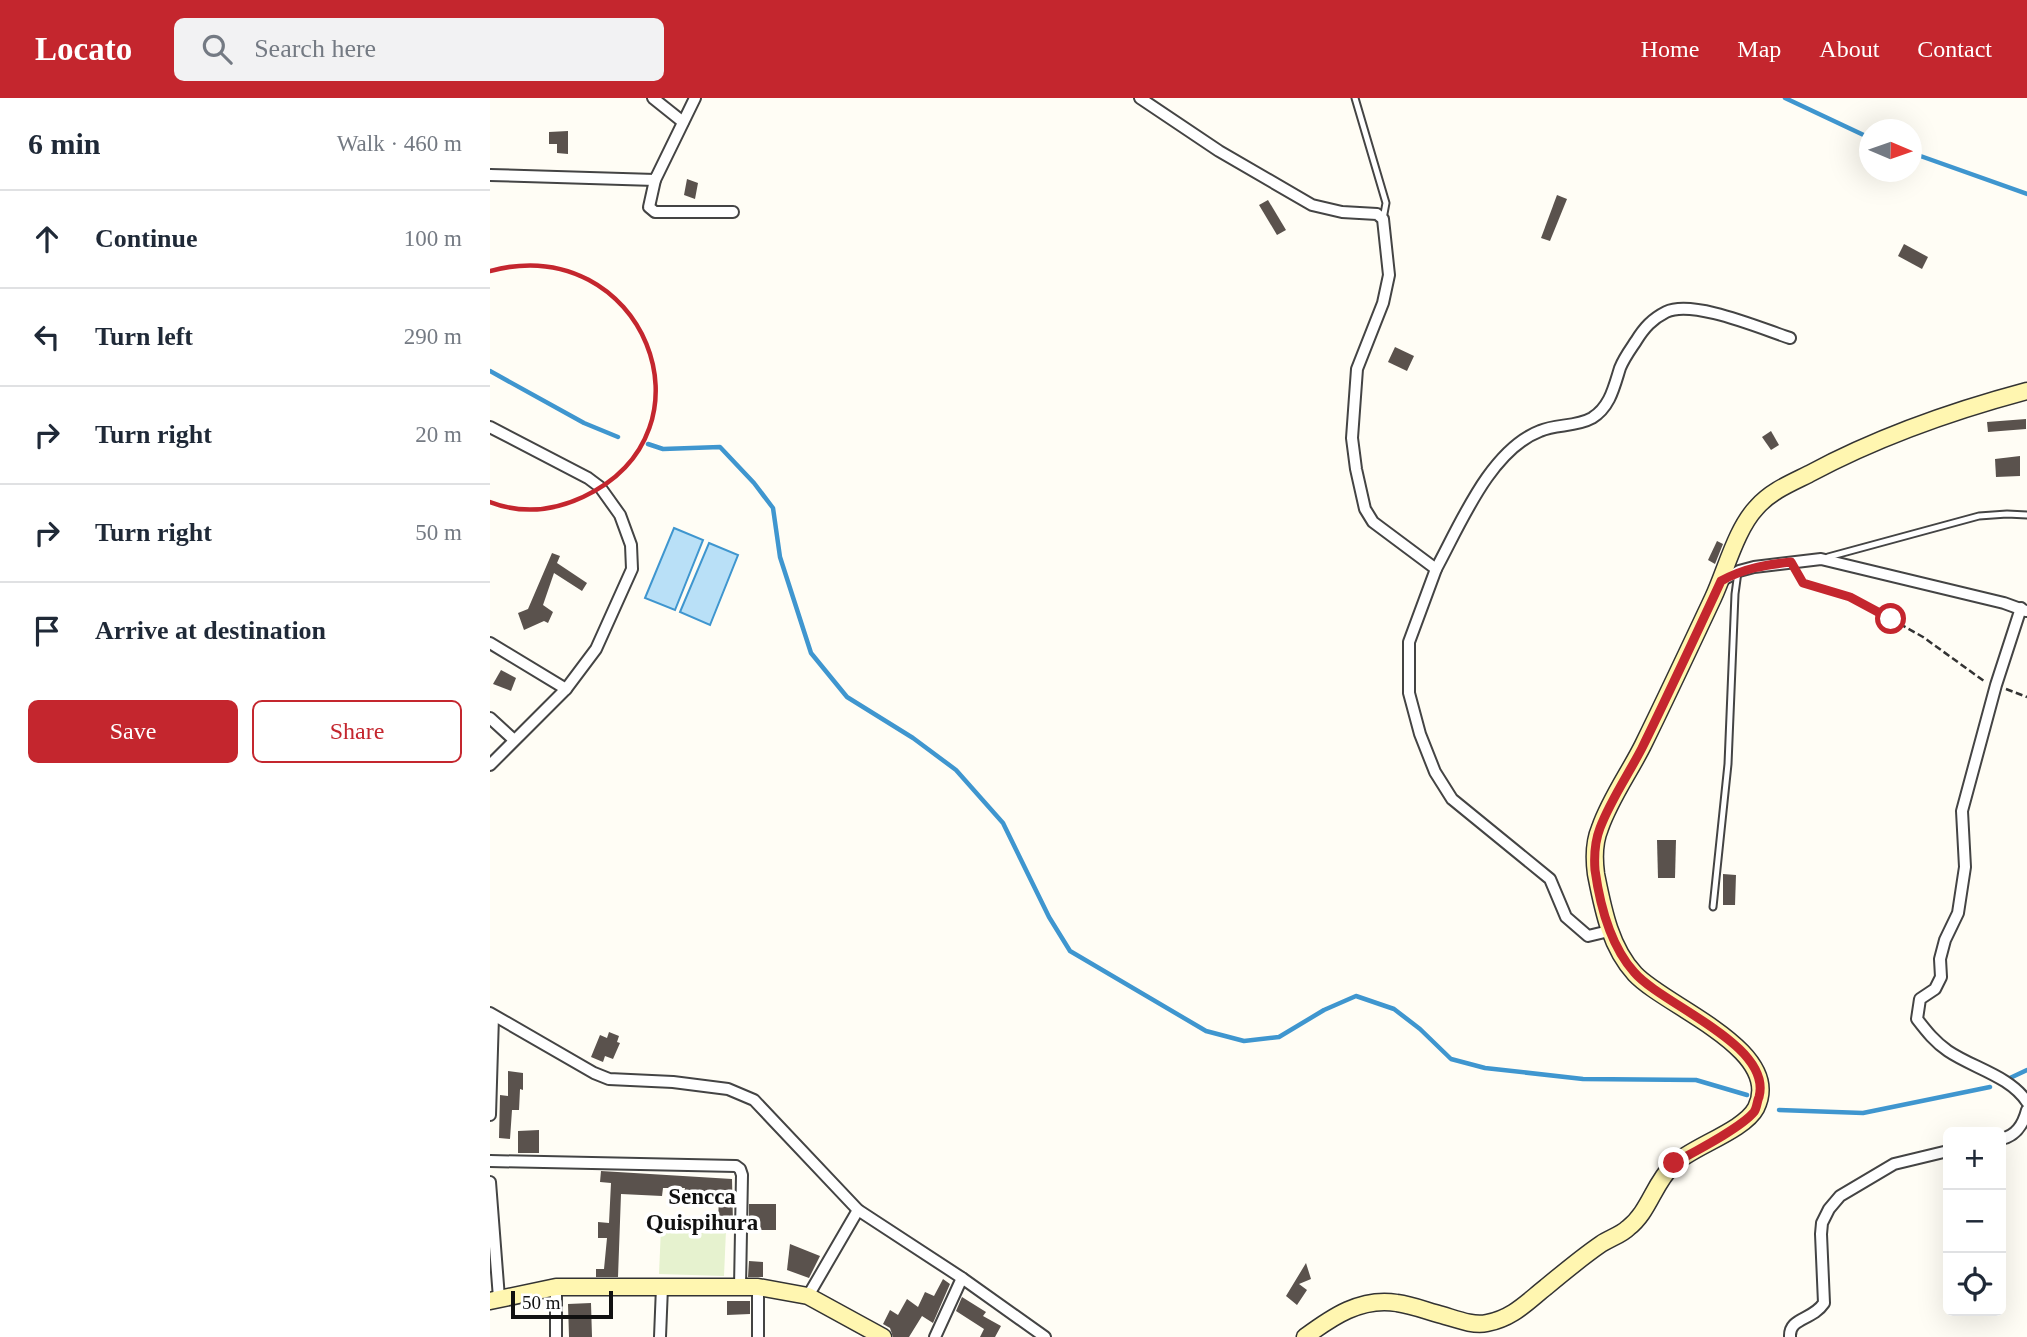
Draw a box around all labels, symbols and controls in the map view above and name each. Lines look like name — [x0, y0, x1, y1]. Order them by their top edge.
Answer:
search box — [174, 18, 664, 81]
icon: search — [198, 30, 236, 68]
text: Locato — [35, 31, 132, 67]
text: Search here — [254, 34, 376, 63]
text: Home — [1641, 36, 1699, 62]
text: Map — [1737, 36, 1781, 62]
text: About — [1819, 36, 1879, 62]
text: Contact — [1917, 36, 1992, 62]
north arrow — [1859, 119, 1922, 182]
text: 6 min — [28, 127, 101, 160]
text: Walk · 460 m — [337, 131, 462, 156]
icon: ahead — [28, 220, 66, 258]
text: Continue — [95, 224, 198, 253]
text: 100 m — [404, 226, 462, 251]
icon: left — [28, 318, 66, 356]
text: Turn left — [95, 322, 193, 351]
text: 290 m — [404, 324, 462, 349]
icon: right — [28, 416, 66, 454]
text: Turn right — [95, 420, 212, 449]
text: 20 m — [415, 422, 462, 447]
icon: right — [28, 514, 66, 552]
text: Turn right — [95, 518, 212, 547]
text: 50 m — [415, 520, 462, 545]
route start — [1875, 603, 1906, 634]
icon: arrive — [28, 612, 66, 650]
text: Arrive at destination — [95, 616, 326, 645]
button: Save — [28, 700, 238, 763]
button: Share — [252, 700, 462, 763]
map controls — [1943, 1127, 2006, 1316]
button: + — [1943, 1127, 2006, 1190]
route end — [1658, 1147, 1689, 1178]
district label: Sencca Quispihura — [646, 1184, 759, 1235]
button: − — [1943, 1190, 2006, 1253]
button: locate — [1943, 1253, 2006, 1316]
scale bar — [511, 1288, 612, 1320]
text: 50 m — [522, 1292, 561, 1313]

